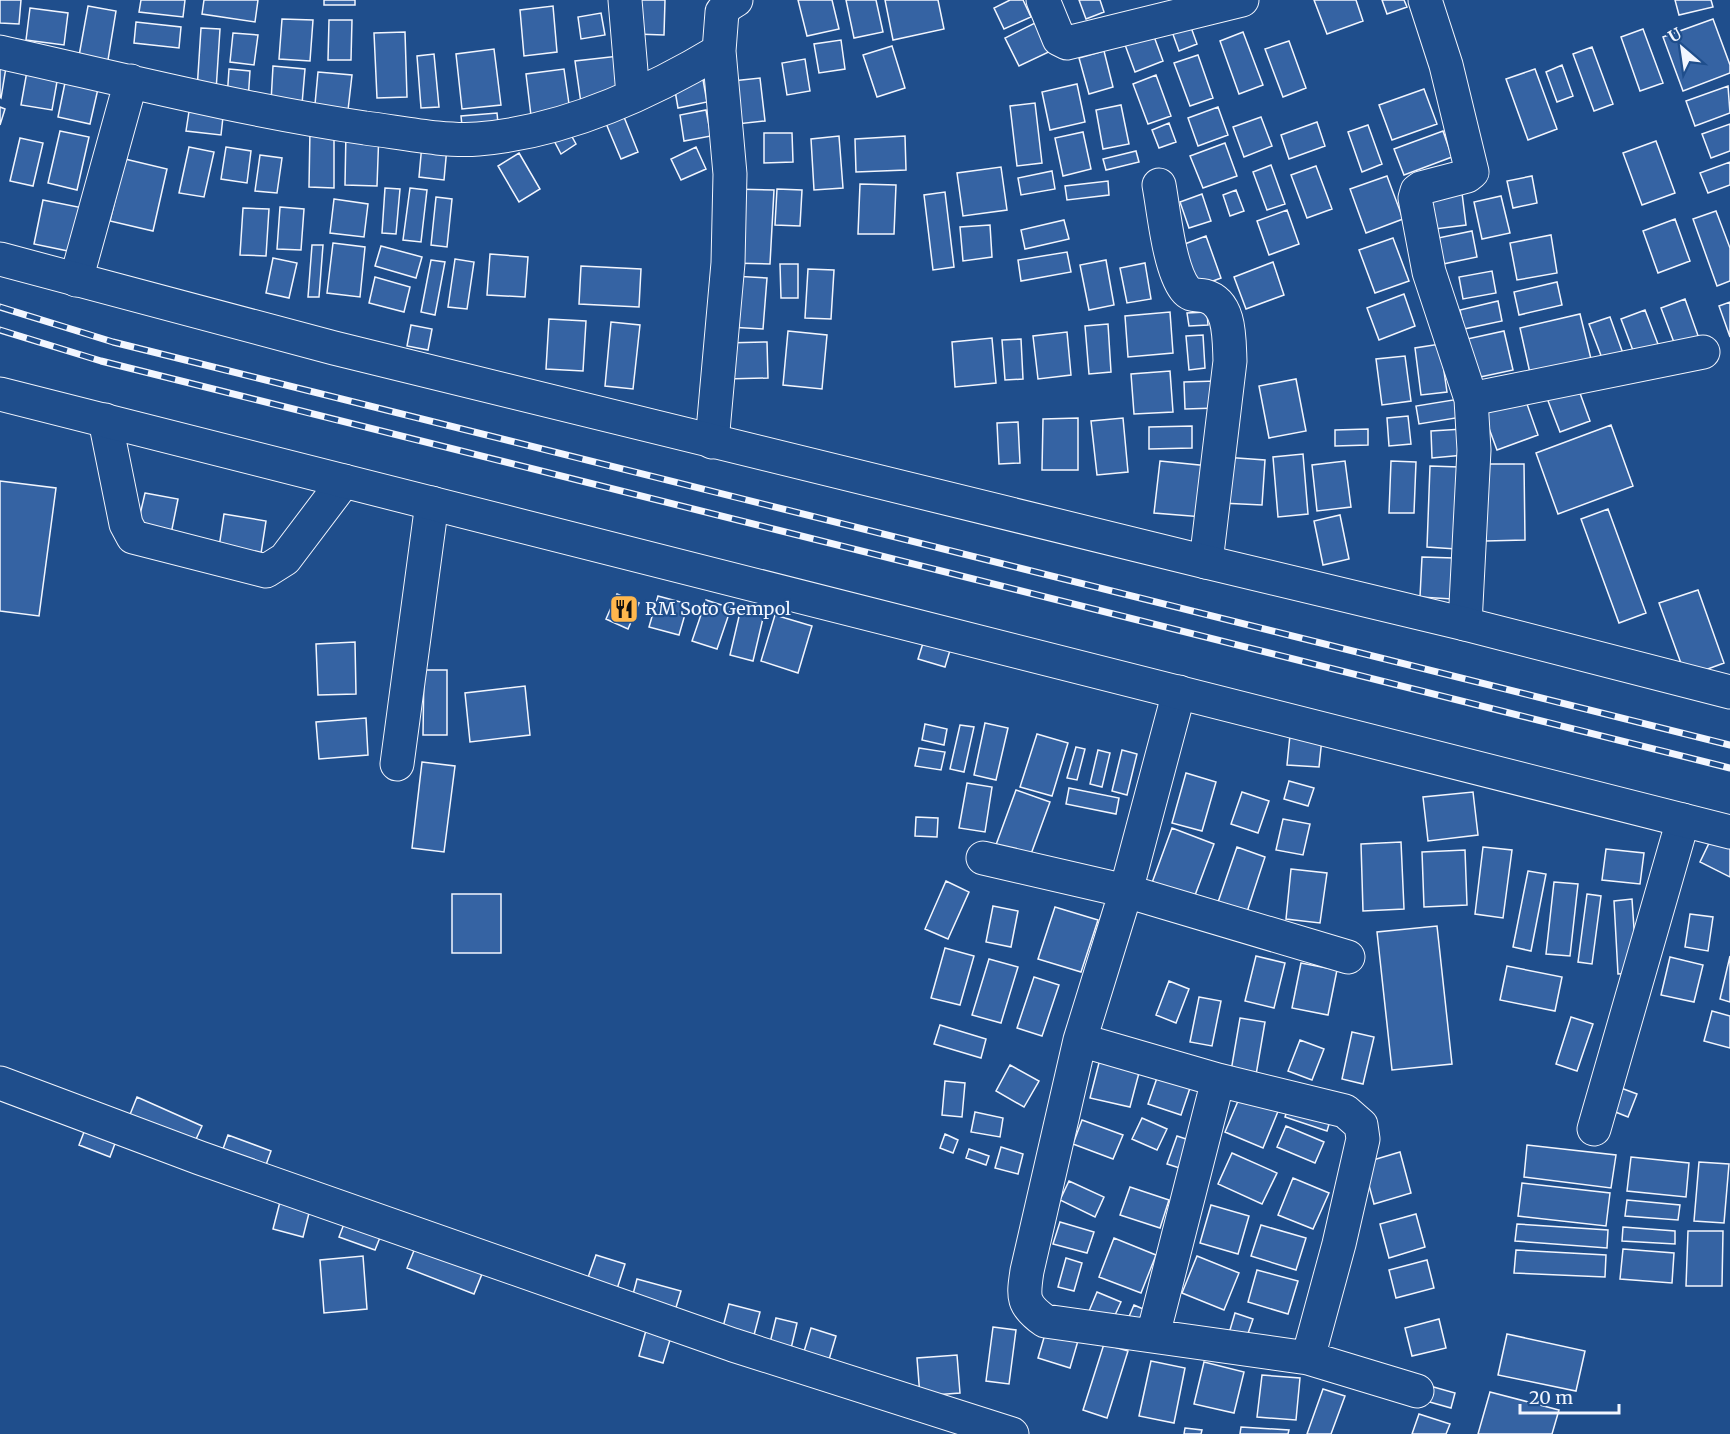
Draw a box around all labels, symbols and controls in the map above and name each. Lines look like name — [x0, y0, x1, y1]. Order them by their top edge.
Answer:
north arrow — [1652, 18, 1712, 78]
text: U — [1665, 23, 1685, 47]
restaurant icon: RM Soto Gempol — [608, 593, 640, 625]
place label: RM Soto Gempol — [645, 597, 791, 620]
scale bar — [1520, 1377, 1619, 1415]
text: 20 m — [1529, 1386, 1573, 1409]

